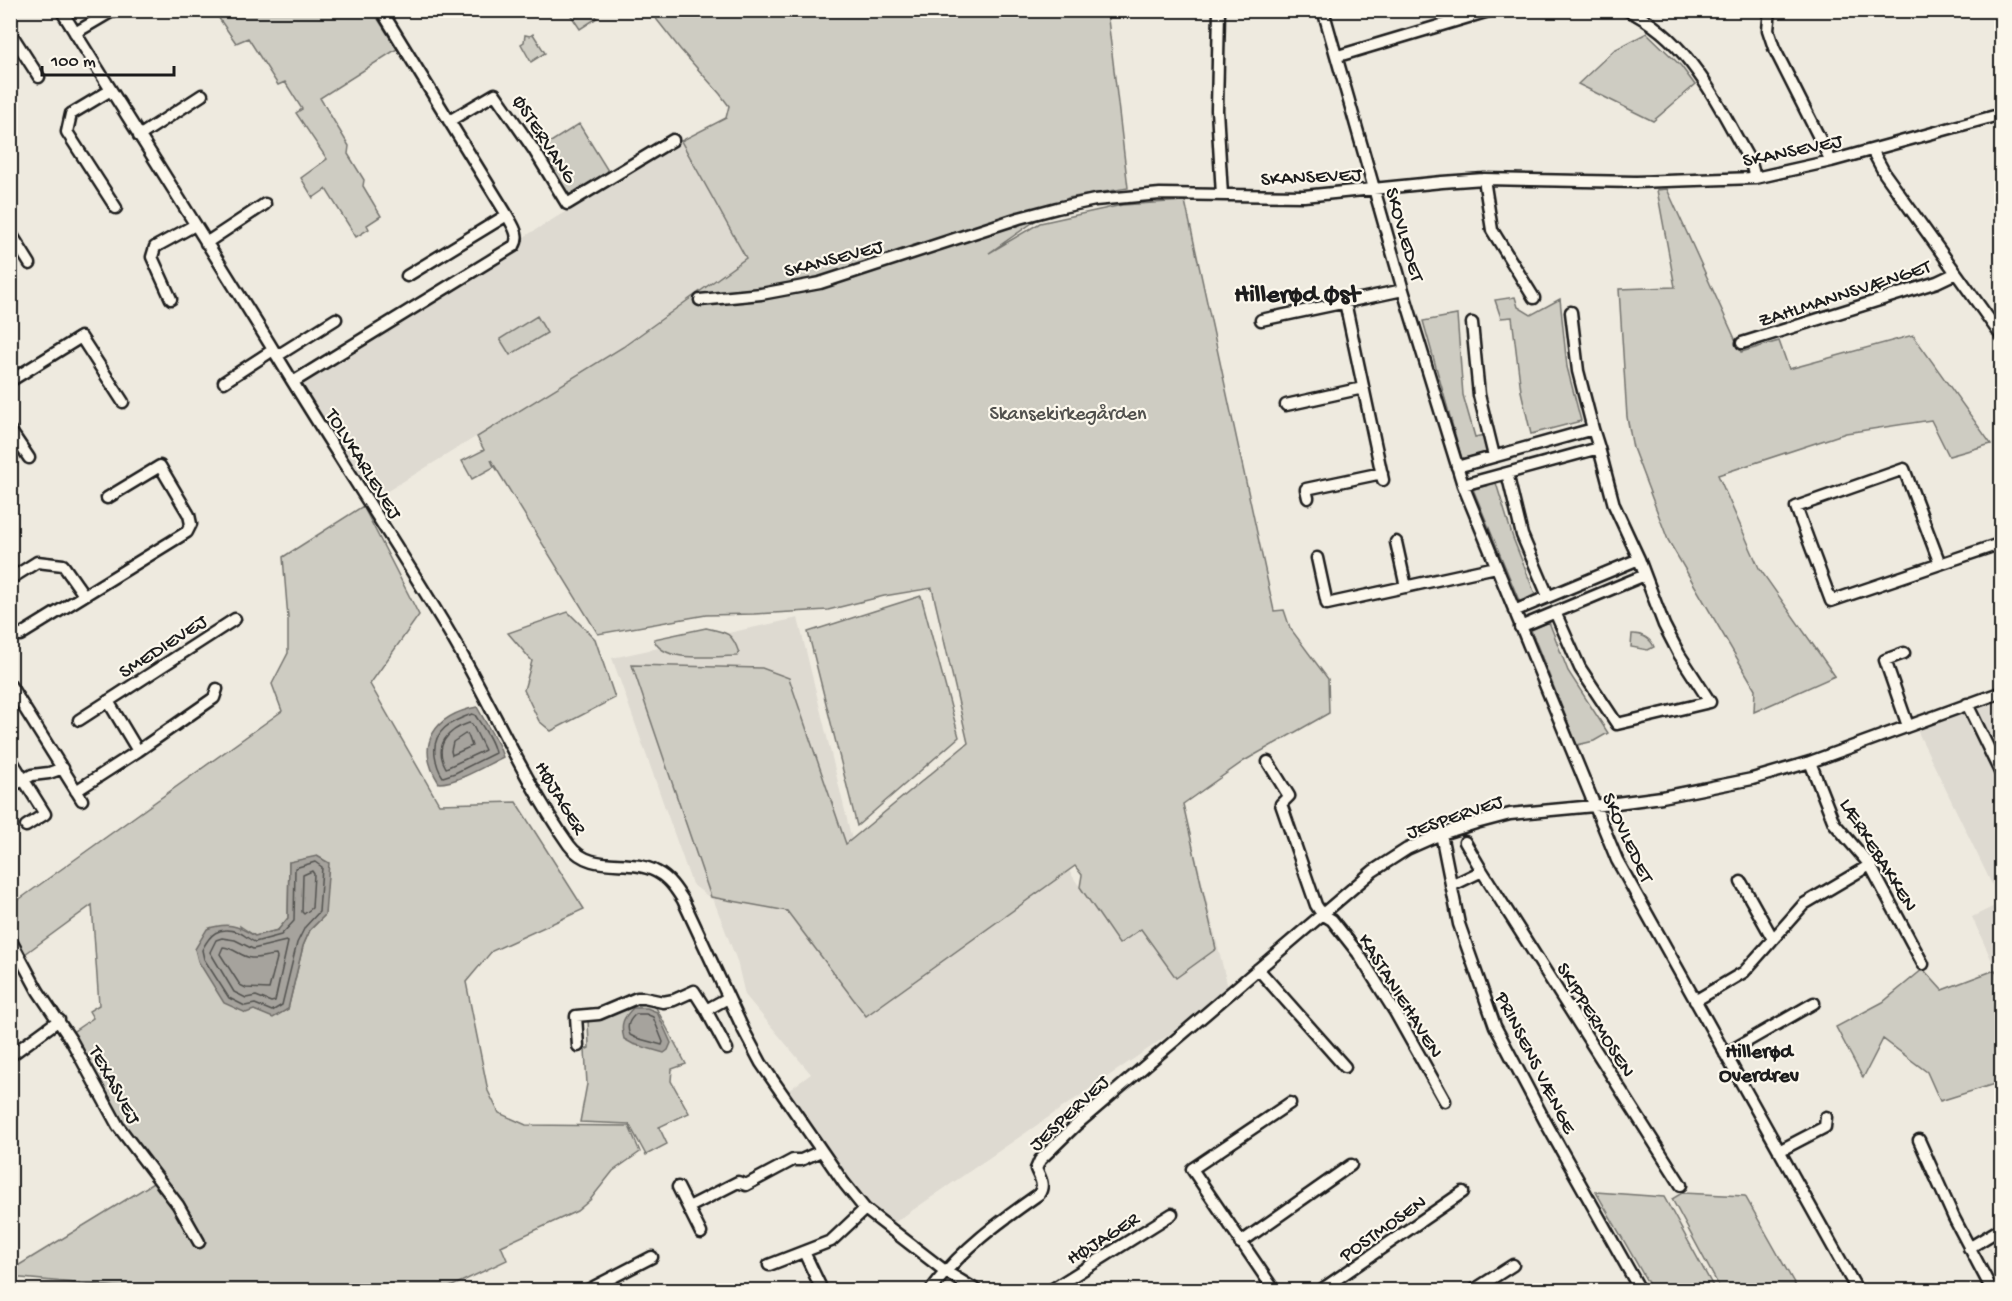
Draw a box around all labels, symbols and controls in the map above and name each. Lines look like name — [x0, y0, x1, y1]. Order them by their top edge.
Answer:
scale bar — [42, 39, 174, 77]
text: 100 m — [50, 52, 96, 73]
street label: ØSTERVANG — [506, 91, 581, 189]
street label: SKANSEVEJ — [1741, 130, 1846, 174]
street label: SKANSEVEJ — [1260, 164, 1364, 193]
street label: SKOVLEDET — [1378, 185, 1427, 286]
street label: SKANSEVEJ — [782, 236, 887, 285]
street label: ZAHLMANNSVÆNGET — [1756, 256, 1935, 334]
district label: Hillerød Øst — [1234, 281, 1362, 312]
park label: Skansekirkegården — [989, 403, 1147, 427]
street label: TOLVKARLEVEJ — [319, 405, 406, 525]
street label: SMEDIEVEJ — [116, 610, 213, 685]
street label: HØJAGER — [528, 758, 591, 841]
street label: SKOVLEDET — [1595, 790, 1657, 888]
street label: JESPERVEJ — [1404, 791, 1508, 846]
street label: LÆRKEBAKKEN — [1833, 795, 1921, 917]
street label: KASTANIEHAVEN — [1352, 931, 1446, 1063]
street label: SKIPPERMOSEN — [1550, 959, 1638, 1082]
street label: PRINSENS VÆNGE — [1488, 988, 1580, 1140]
district label: Hillerød Overdrev — [1719, 1041, 1800, 1090]
street label: TEXASVEJ — [82, 1042, 145, 1130]
street label: JESPERVEJ — [1026, 1071, 1116, 1157]
street label: POSTMOSEN — [1335, 1192, 1432, 1269]
street label: HØJAGER — [1063, 1208, 1146, 1271]

